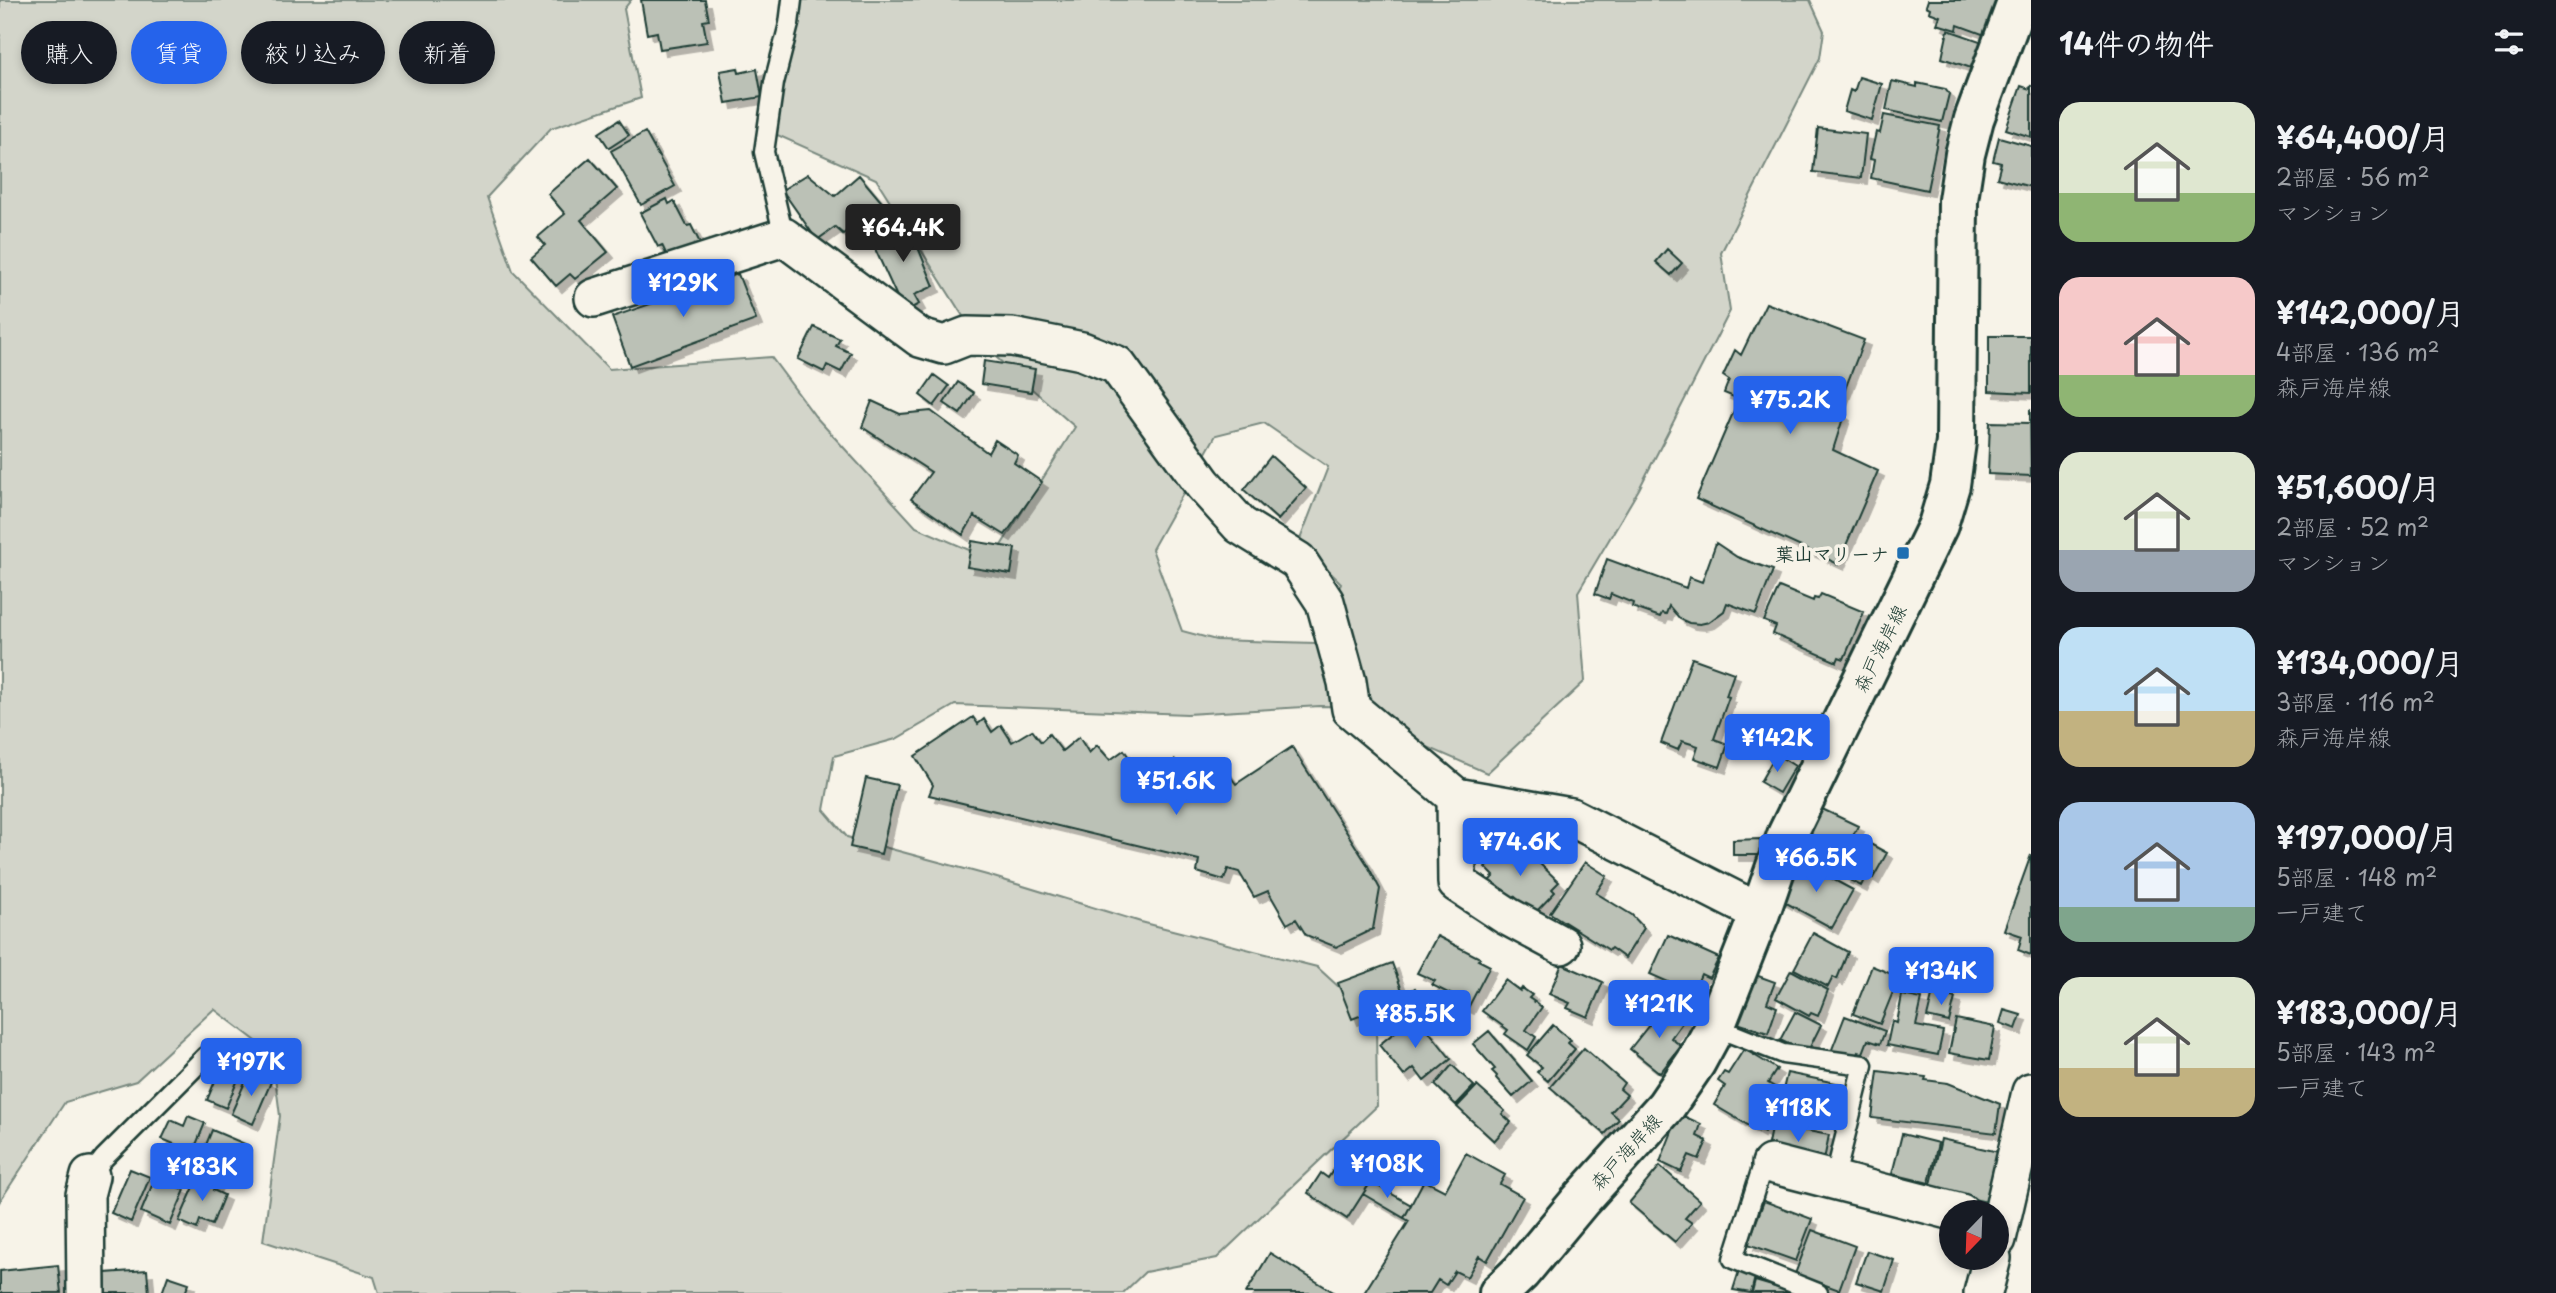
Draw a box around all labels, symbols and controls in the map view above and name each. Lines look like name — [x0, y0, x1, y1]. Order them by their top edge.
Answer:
text: 14件の物件 — [2059, 20, 2214, 65]
chip: 購入 — [21, 21, 117, 84]
chip: 賃貸 — [131, 21, 227, 84]
chip: 絞り込み — [241, 21, 385, 84]
chip: 新着 — [399, 21, 495, 84]
icon: filters — [2490, 23, 2528, 61]
text: ¥64,400/月 — [2276, 114, 2450, 159]
icon: home — [2115, 130, 2199, 214]
text: 2部屋 · 56 m² — [2276, 159, 2430, 194]
text: マンション — [2276, 194, 2390, 229]
pin: ¥64.4K — [846, 204, 960, 264]
text: ¥64.4K — [861, 209, 945, 244]
pin: ¥129K — [634, 260, 732, 319]
text: ¥129K — [647, 264, 719, 299]
text: ¥142,000/月 — [2276, 289, 2465, 334]
icon: home — [2115, 305, 2199, 389]
text: 4部屋 · 136 m² — [2276, 334, 2440, 369]
text: 森戸海岸線 — [2276, 369, 2391, 404]
pin: ¥75.2K — [1733, 376, 1847, 436]
text: ¥75.2K — [1749, 381, 1831, 416]
text: ¥51,600/月 — [2276, 464, 2441, 509]
icon: home — [2115, 480, 2199, 564]
text: 2部屋 · 52 m² — [2276, 509, 2429, 544]
place label: 葉山マリーナ — [1775, 539, 1889, 567]
text: マンション — [2276, 544, 2390, 579]
marker: 葉山マリーナ — [1895, 545, 1911, 561]
street label: 森戸海岸線 — [1846, 599, 1912, 697]
text: ¥134,000/月 — [2276, 639, 2464, 684]
icon: home — [2115, 655, 2199, 739]
text: 3部屋 · 116 m² — [2276, 684, 2435, 719]
pin: ¥142K — [1728, 714, 1826, 774]
text: ¥142K — [1741, 719, 1813, 754]
text: 森戸海岸線 — [2276, 719, 2391, 754]
pin: ¥51.6K — [1119, 758, 1233, 817]
text: ¥51.6K — [1137, 762, 1215, 797]
text: ¥197,000/月 — [2276, 814, 2458, 859]
pin: ¥74.6K — [1463, 818, 1577, 878]
text: ¥74.6K — [1479, 823, 1561, 858]
icon: home — [2115, 830, 2199, 914]
pin: ¥66.5K — [1759, 834, 1873, 894]
text: ¥66.5K — [1775, 839, 1857, 874]
text: 5部屋 · 148 m² — [2276, 859, 2437, 894]
text: 一戸建て — [2276, 894, 2368, 929]
pin: ¥134K — [1892, 948, 1990, 1007]
text: ¥134K — [1905, 952, 1977, 987]
pin: ¥121K — [1610, 981, 1708, 1040]
text: ¥121K — [1624, 985, 1694, 1020]
text: ¥183,000/月 — [2276, 989, 2463, 1034]
pin: ¥85.5K — [1358, 990, 1472, 1050]
text: ¥85.5K — [1375, 995, 1455, 1030]
icon: home — [2115, 1005, 2199, 1089]
text: 5部屋 · 143 m² — [2276, 1034, 2436, 1069]
pin: ¥197K — [202, 1038, 300, 1098]
text: ¥197K — [217, 1043, 285, 1078]
text: 一戸建て — [2276, 1069, 2368, 1104]
pin: ¥118K — [1749, 1084, 1847, 1144]
text: ¥118K — [1765, 1089, 1831, 1124]
street label: 森戸海岸線 — [1583, 1106, 1667, 1196]
pin: ¥108K — [1338, 1140, 1436, 1200]
pin: ¥183K — [153, 1144, 251, 1203]
text: ¥108K — [1350, 1145, 1424, 1180]
text: ¥183K — [166, 1148, 238, 1183]
north arrow — [1939, 1200, 2009, 1270]
map controls — [1939, 1200, 2009, 1270]

